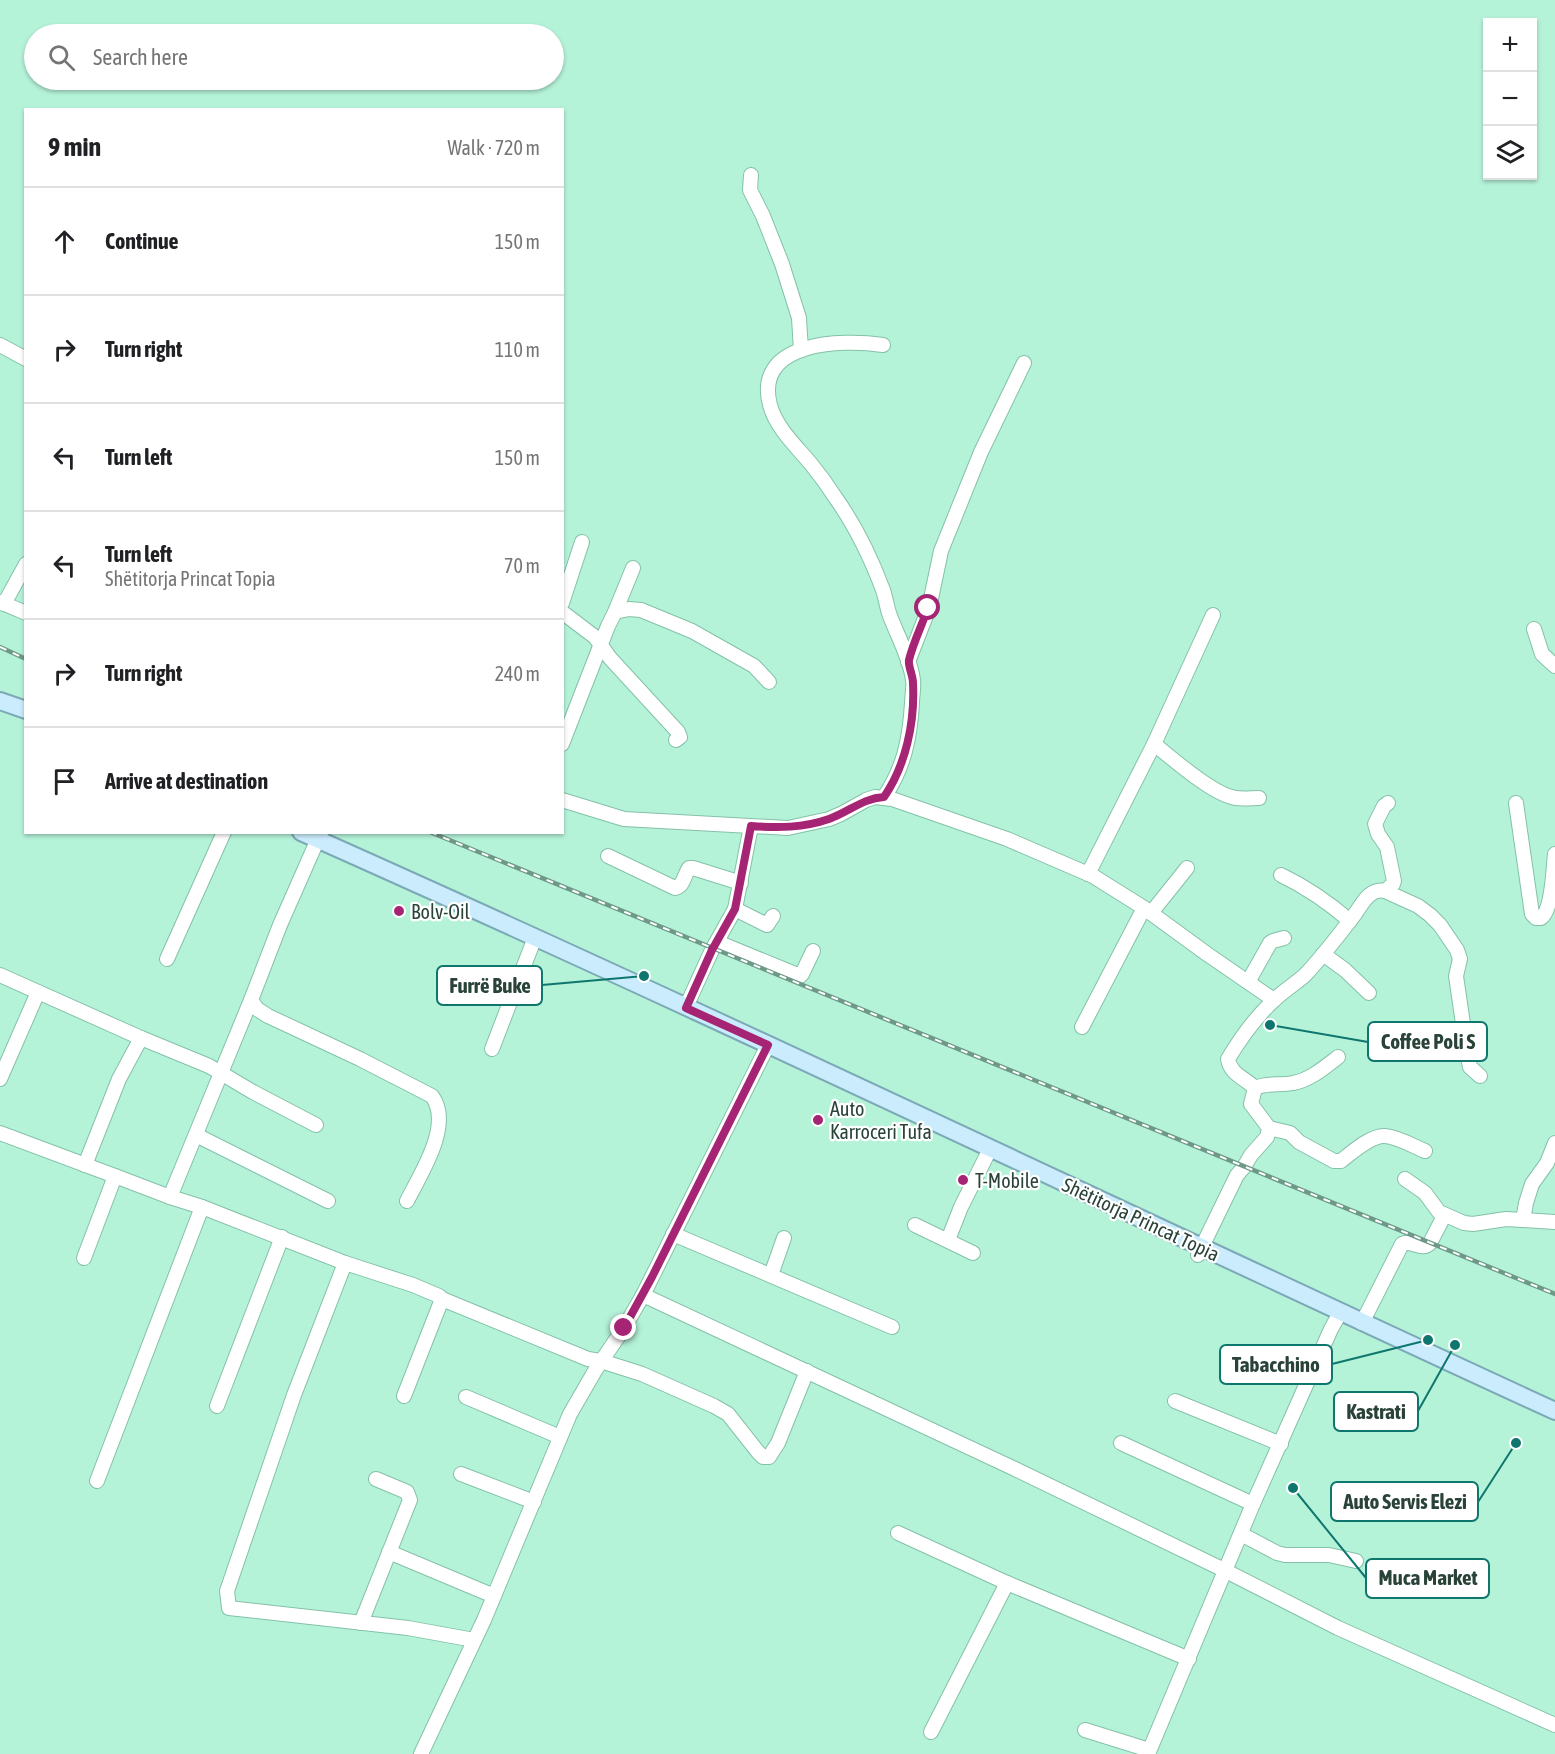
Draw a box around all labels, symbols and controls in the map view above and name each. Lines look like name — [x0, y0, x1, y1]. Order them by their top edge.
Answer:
map controls — [1483, 18, 1537, 180]
button: + — [1483, 18, 1537, 72]
search box — [24, 24, 564, 90]
icon: search — [45, 41, 78, 74]
text: Search here — [93, 44, 188, 70]
button: − — [1483, 72, 1537, 126]
button: layers — [1483, 126, 1537, 180]
text: 9 min — [48, 132, 101, 162]
text: Walk · 720 m — [448, 136, 540, 159]
icon: ahead — [48, 225, 81, 258]
text: Continue — [105, 228, 179, 254]
text: 150 m — [495, 230, 540, 253]
icon: right — [48, 333, 81, 366]
text: Turn right — [105, 336, 182, 362]
text: 110 m — [495, 338, 540, 361]
icon: left — [48, 441, 81, 474]
text: Turn left — [105, 444, 172, 470]
text: 150 m — [495, 446, 540, 469]
text: Turn left — [105, 541, 172, 567]
icon: left — [48, 549, 81, 582]
text: 70 m — [504, 554, 540, 577]
text: Shëtitorja Princat Topia — [105, 567, 276, 590]
route start — [914, 594, 940, 620]
icon: right — [48, 657, 81, 690]
text: Turn right — [105, 660, 182, 686]
text: 240 m — [495, 662, 540, 685]
icon: arrive — [48, 765, 81, 798]
text: Arrive at destination — [105, 768, 268, 794]
place label: Bolv-Oil — [411, 900, 470, 923]
marker: Bolv-Oil — [392, 904, 406, 918]
callout: Furrë Buke — [437, 966, 542, 1005]
text: Furrë Buke — [449, 973, 531, 997]
callout: Coffee Poli S — [1368, 1022, 1487, 1061]
text: Coffee Poli S — [1381, 1029, 1475, 1053]
place label: Auto Karroceri Tufa — [830, 1097, 932, 1143]
marker: Auto Karroceri Tufa — [811, 1113, 825, 1127]
place label: T-Mobile — [975, 1169, 1039, 1192]
marker: T-Mobile — [956, 1173, 970, 1187]
street label: Shëtitorja Princat Topia — [1059, 1173, 1223, 1265]
route end — [610, 1314, 636, 1340]
callout: Tabacchino — [1220, 1345, 1332, 1384]
text: Tabacchino — [1232, 1352, 1320, 1376]
callout: Kastrati — [1334, 1392, 1418, 1431]
text: Kastrati — [1346, 1399, 1406, 1423]
callout: Auto Servis Elezi — [1331, 1482, 1478, 1521]
text: Auto Servis Elezi — [1342, 1489, 1467, 1513]
callout: Muca Market — [1366, 1559, 1489, 1598]
text: Muca Market — [1378, 1565, 1478, 1589]

